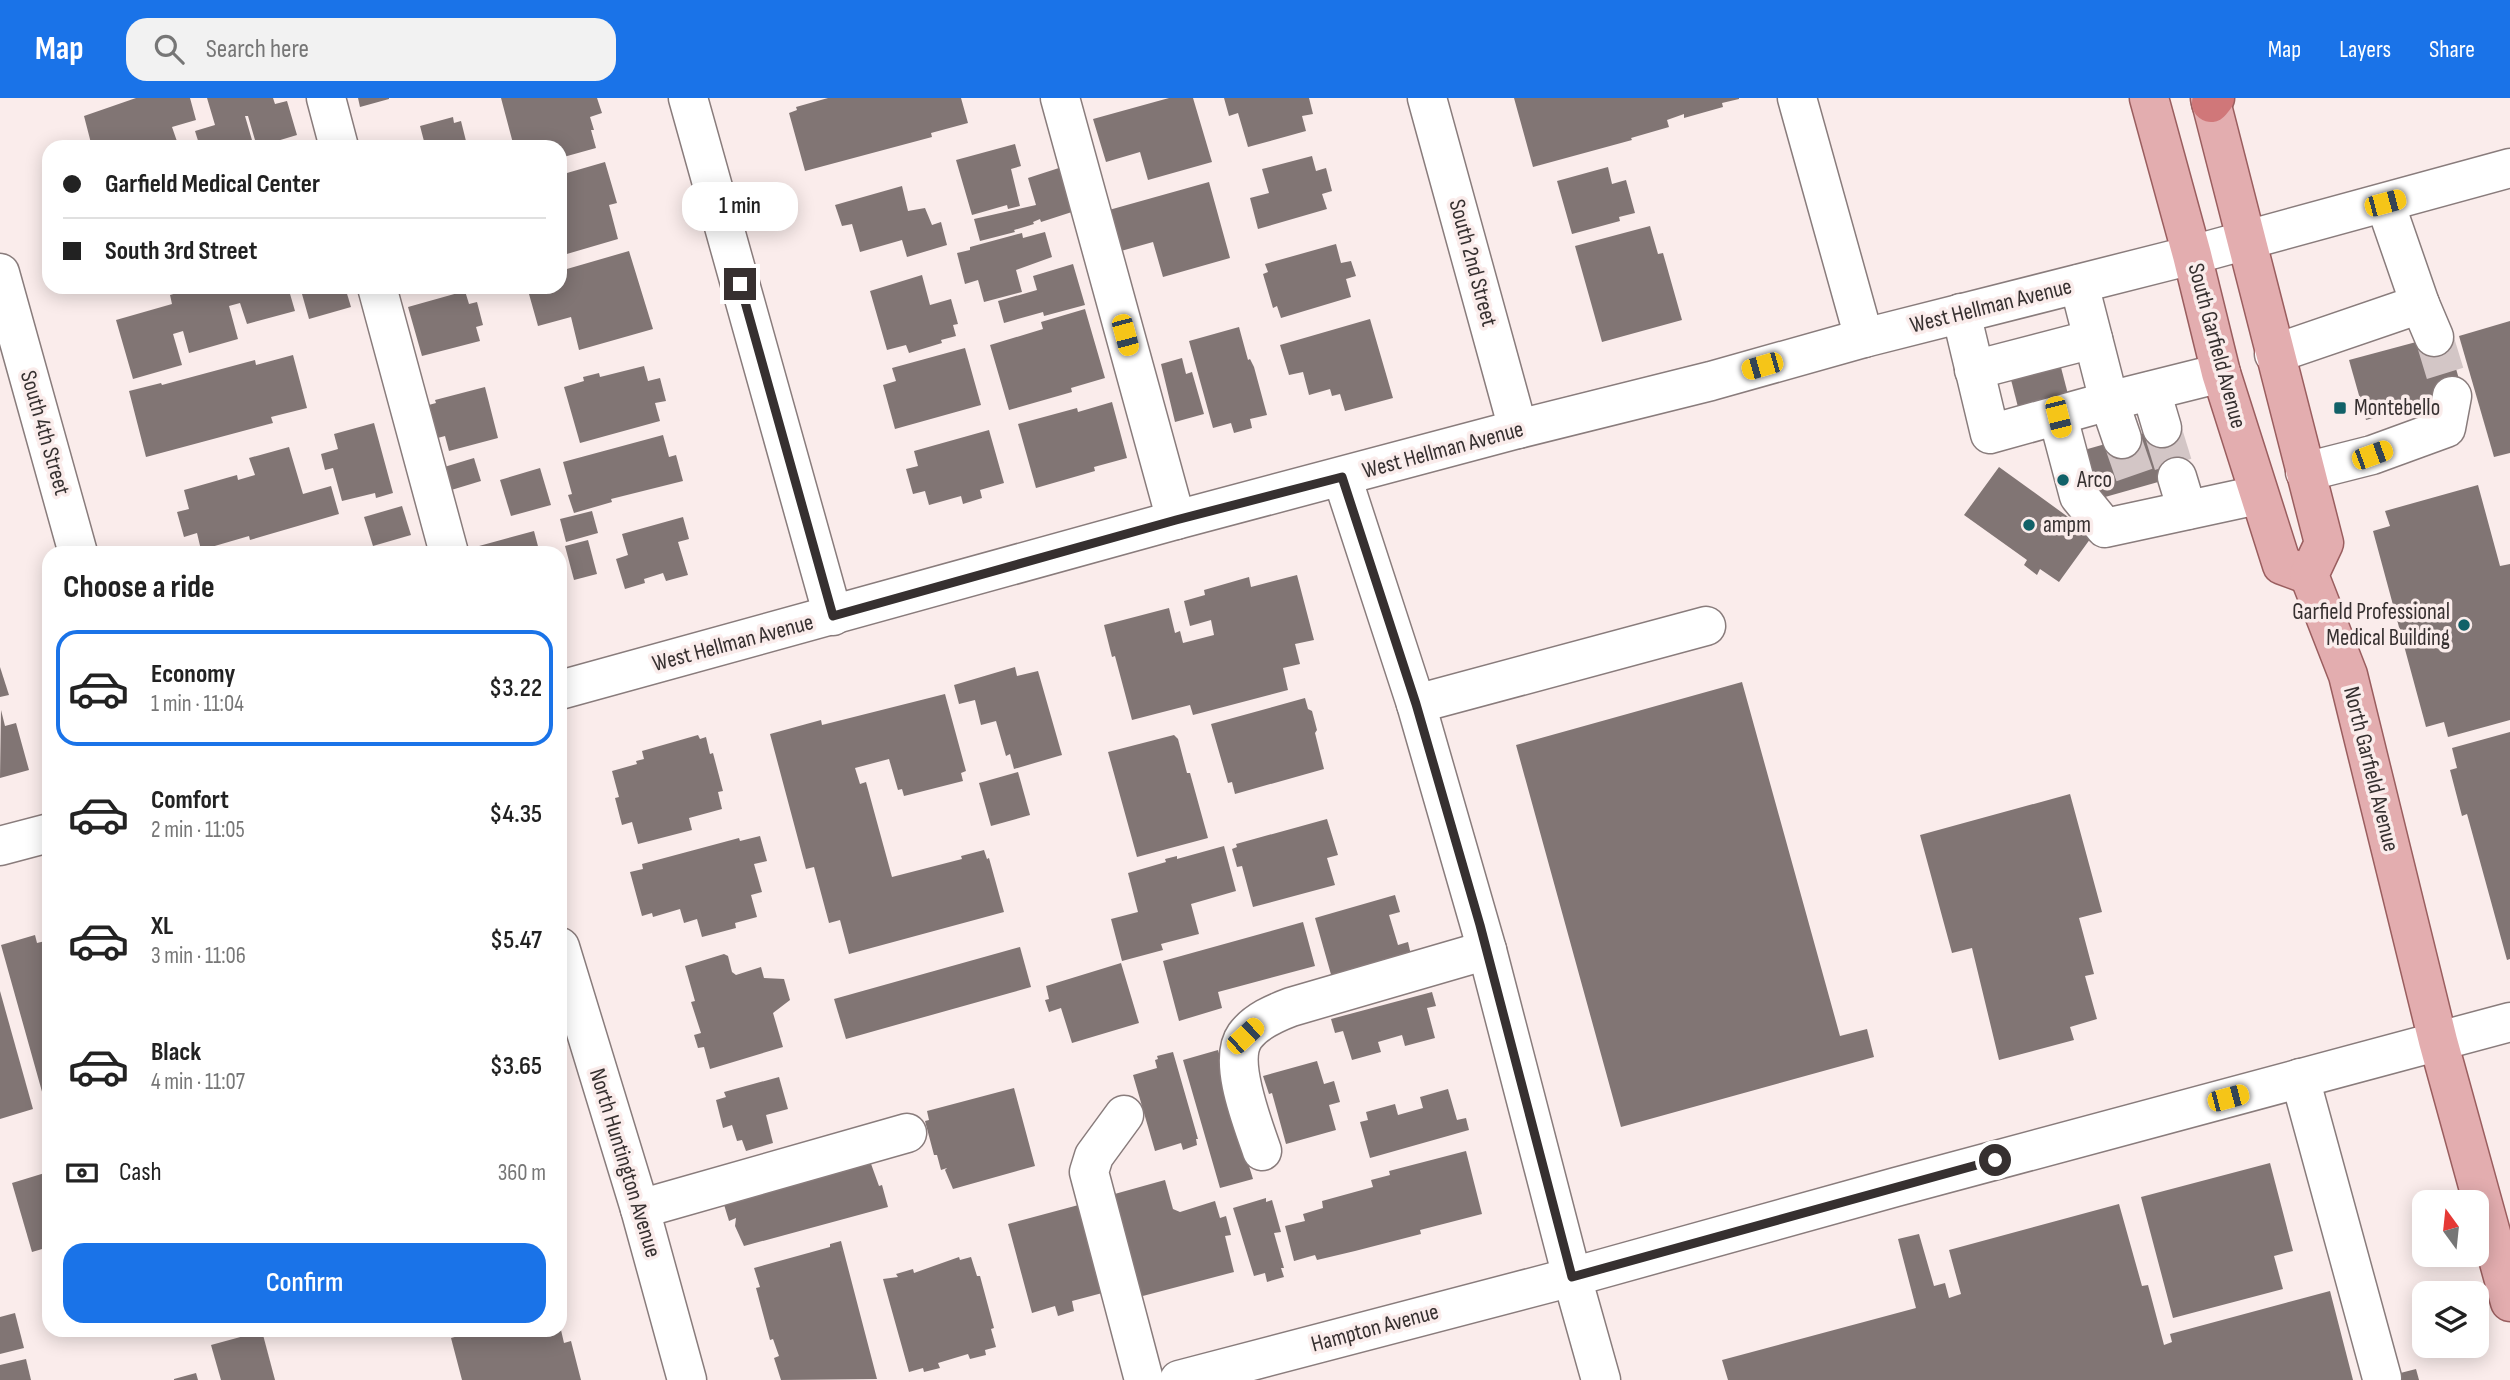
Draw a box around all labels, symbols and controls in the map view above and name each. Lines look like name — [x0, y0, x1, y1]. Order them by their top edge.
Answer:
search box — [126, 18, 616, 81]
text: Map — [35, 29, 84, 69]
icon: search — [150, 30, 188, 68]
text: Search here — [206, 34, 309, 65]
text: Map — [2268, 35, 2301, 64]
text: Layers — [2339, 35, 2391, 64]
text: Share — [2429, 35, 2475, 64]
text: Garfield Medical Center — [105, 169, 320, 200]
callout: 1 min — [682, 183, 798, 232]
car — [2362, 187, 2409, 219]
text: 1 min — [719, 192, 761, 220]
street label: South 2nd Street — [1443, 196, 1503, 330]
text: South 3rd Street — [105, 236, 257, 267]
street label: South Garfield Avenue — [2182, 260, 2252, 432]
route end — [724, 268, 756, 300]
street label: West Hellman Avenue — [1907, 272, 2075, 340]
car — [1110, 312, 1141, 358]
car — [1739, 350, 1786, 382]
street label: South 4th Street — [14, 368, 76, 498]
car — [2043, 394, 2074, 440]
place label: Montebello — [2354, 394, 2440, 422]
marker: Montebello — [2332, 400, 2348, 416]
street label: West Hellman Avenue — [1359, 415, 1527, 485]
car — [2349, 438, 2396, 472]
place label: Arco — [2076, 466, 2112, 494]
marker: Arco — [2055, 472, 2071, 488]
place label: ampm — [2043, 511, 2091, 539]
marker: ampm — [2021, 517, 2037, 533]
text: Choose a ride — [63, 568, 215, 607]
place label: Garfield Professional Medical Building — [2292, 598, 2450, 652]
street label: West Hellman Avenue — [649, 608, 817, 678]
marker: Garfield Professional Medical Building — [2456, 617, 2472, 633]
icon: car — [67, 657, 130, 720]
text: Economy — [151, 659, 235, 690]
text: $3.22 — [489, 673, 542, 704]
street label: North Garfield Avenue — [2337, 684, 2405, 854]
text: 1 min · 11:04 — [151, 690, 244, 718]
icon: car — [67, 783, 130, 846]
text: Comfort — [151, 785, 229, 816]
text: $4.35 — [489, 799, 542, 830]
text: 2 min · 11:05 — [151, 816, 245, 844]
icon: car — [67, 909, 130, 972]
text: XL — [151, 911, 173, 942]
text: $5.47 — [490, 925, 542, 956]
text: 3 min · 11:06 — [151, 942, 246, 970]
car — [1223, 1014, 1268, 1058]
icon: car — [67, 1035, 130, 1098]
text: Black — [151, 1037, 201, 1068]
text: $3.65 — [490, 1051, 542, 1082]
street label: North Huntington Avenue — [583, 1065, 667, 1261]
text: 4 min · 11:07 — [151, 1068, 245, 1096]
car — [2205, 1082, 2252, 1114]
route start — [1979, 1144, 2011, 1176]
icon: cash — [63, 1154, 101, 1192]
text: Cash — [119, 1157, 162, 1188]
text: 360 m — [498, 1159, 546, 1187]
north arrow — [2412, 1190, 2488, 1267]
map controls — [2412, 1190, 2489, 1358]
button: Confirm — [63, 1243, 546, 1323]
button: layers — [2412, 1281, 2489, 1358]
street label: Hampton Avenue — [1308, 1298, 1442, 1358]

